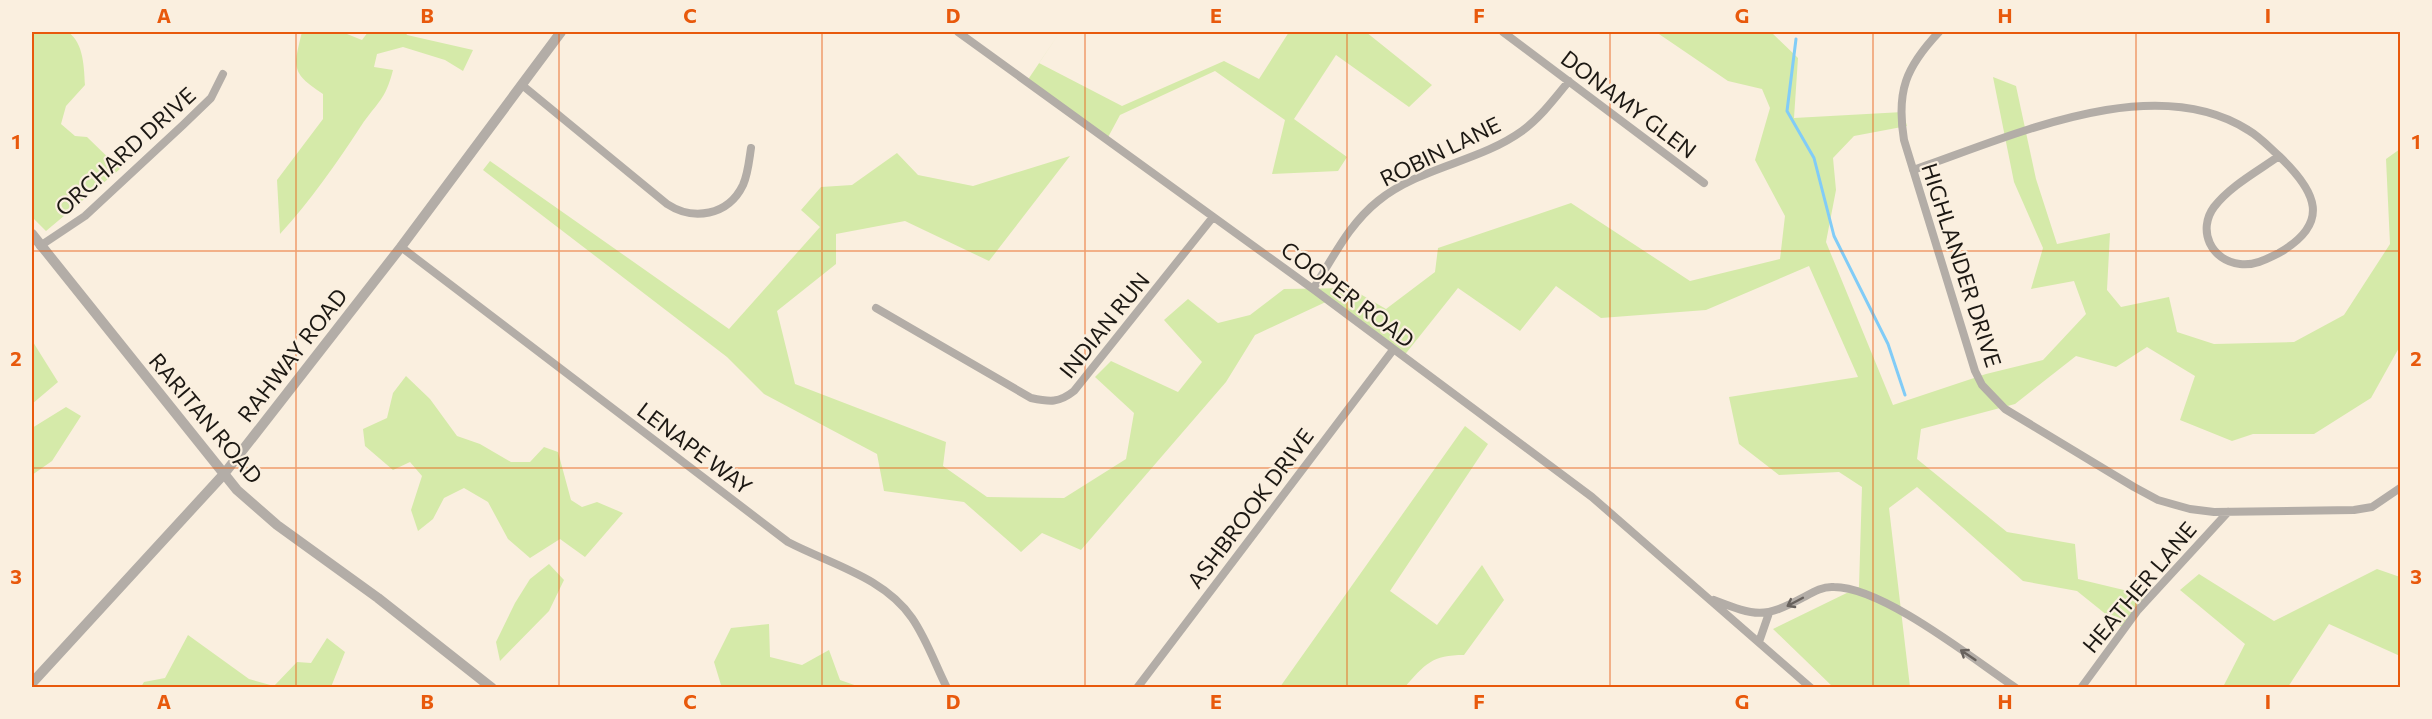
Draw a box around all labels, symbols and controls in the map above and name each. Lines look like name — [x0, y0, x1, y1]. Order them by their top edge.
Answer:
text: A — [157, 3, 171, 27]
text: B — [420, 3, 434, 27]
text: C — [683, 3, 697, 27]
text: D — [946, 3, 960, 27]
text: E — [1210, 3, 1222, 27]
text: F — [1473, 3, 1485, 27]
text: G — [1735, 3, 1749, 27]
text: H — [1998, 3, 2013, 27]
text: I — [2265, 3, 2271, 27]
street label: DONAMY GLEN — [1556, 44, 1702, 164]
street label: ORCHARD DRIVE — [49, 81, 201, 221]
street label: ROBIN LANE — [1375, 110, 1505, 192]
text: 1 — [11, 129, 21, 153]
text: 1 — [2411, 129, 2421, 153]
street label: HIGHLANDER DRIVE — [1916, 159, 2008, 371]
street label: COOPER ROAD — [1276, 235, 1420, 353]
street label: INDIAN RUN — [1053, 267, 1155, 383]
street label: RAHWAY ROAD — [231, 283, 353, 427]
text: 2 — [10, 346, 22, 370]
text: 2 — [2410, 346, 2422, 370]
street label: RARITAN ROAD — [144, 347, 268, 489]
street label: LENAPE WAY — [632, 396, 758, 500]
street label: ASHBROOK DRIVE — [1181, 423, 1319, 593]
street label: HEATHER LANE — [2076, 516, 2202, 658]
text: 3 — [10, 564, 22, 588]
text: 3 — [2410, 564, 2422, 588]
one-way arrow — [1787, 596, 1804, 608]
one-way arrow — [1960, 649, 1976, 661]
text: A — [157, 689, 171, 713]
text: B — [420, 689, 434, 713]
text: C — [683, 689, 697, 713]
text: D — [946, 689, 960, 713]
text: E — [1210, 689, 1222, 713]
text: F — [1473, 689, 1485, 713]
text: G — [1735, 689, 1749, 713]
text: H — [1998, 689, 2013, 713]
text: I — [2265, 689, 2271, 713]

